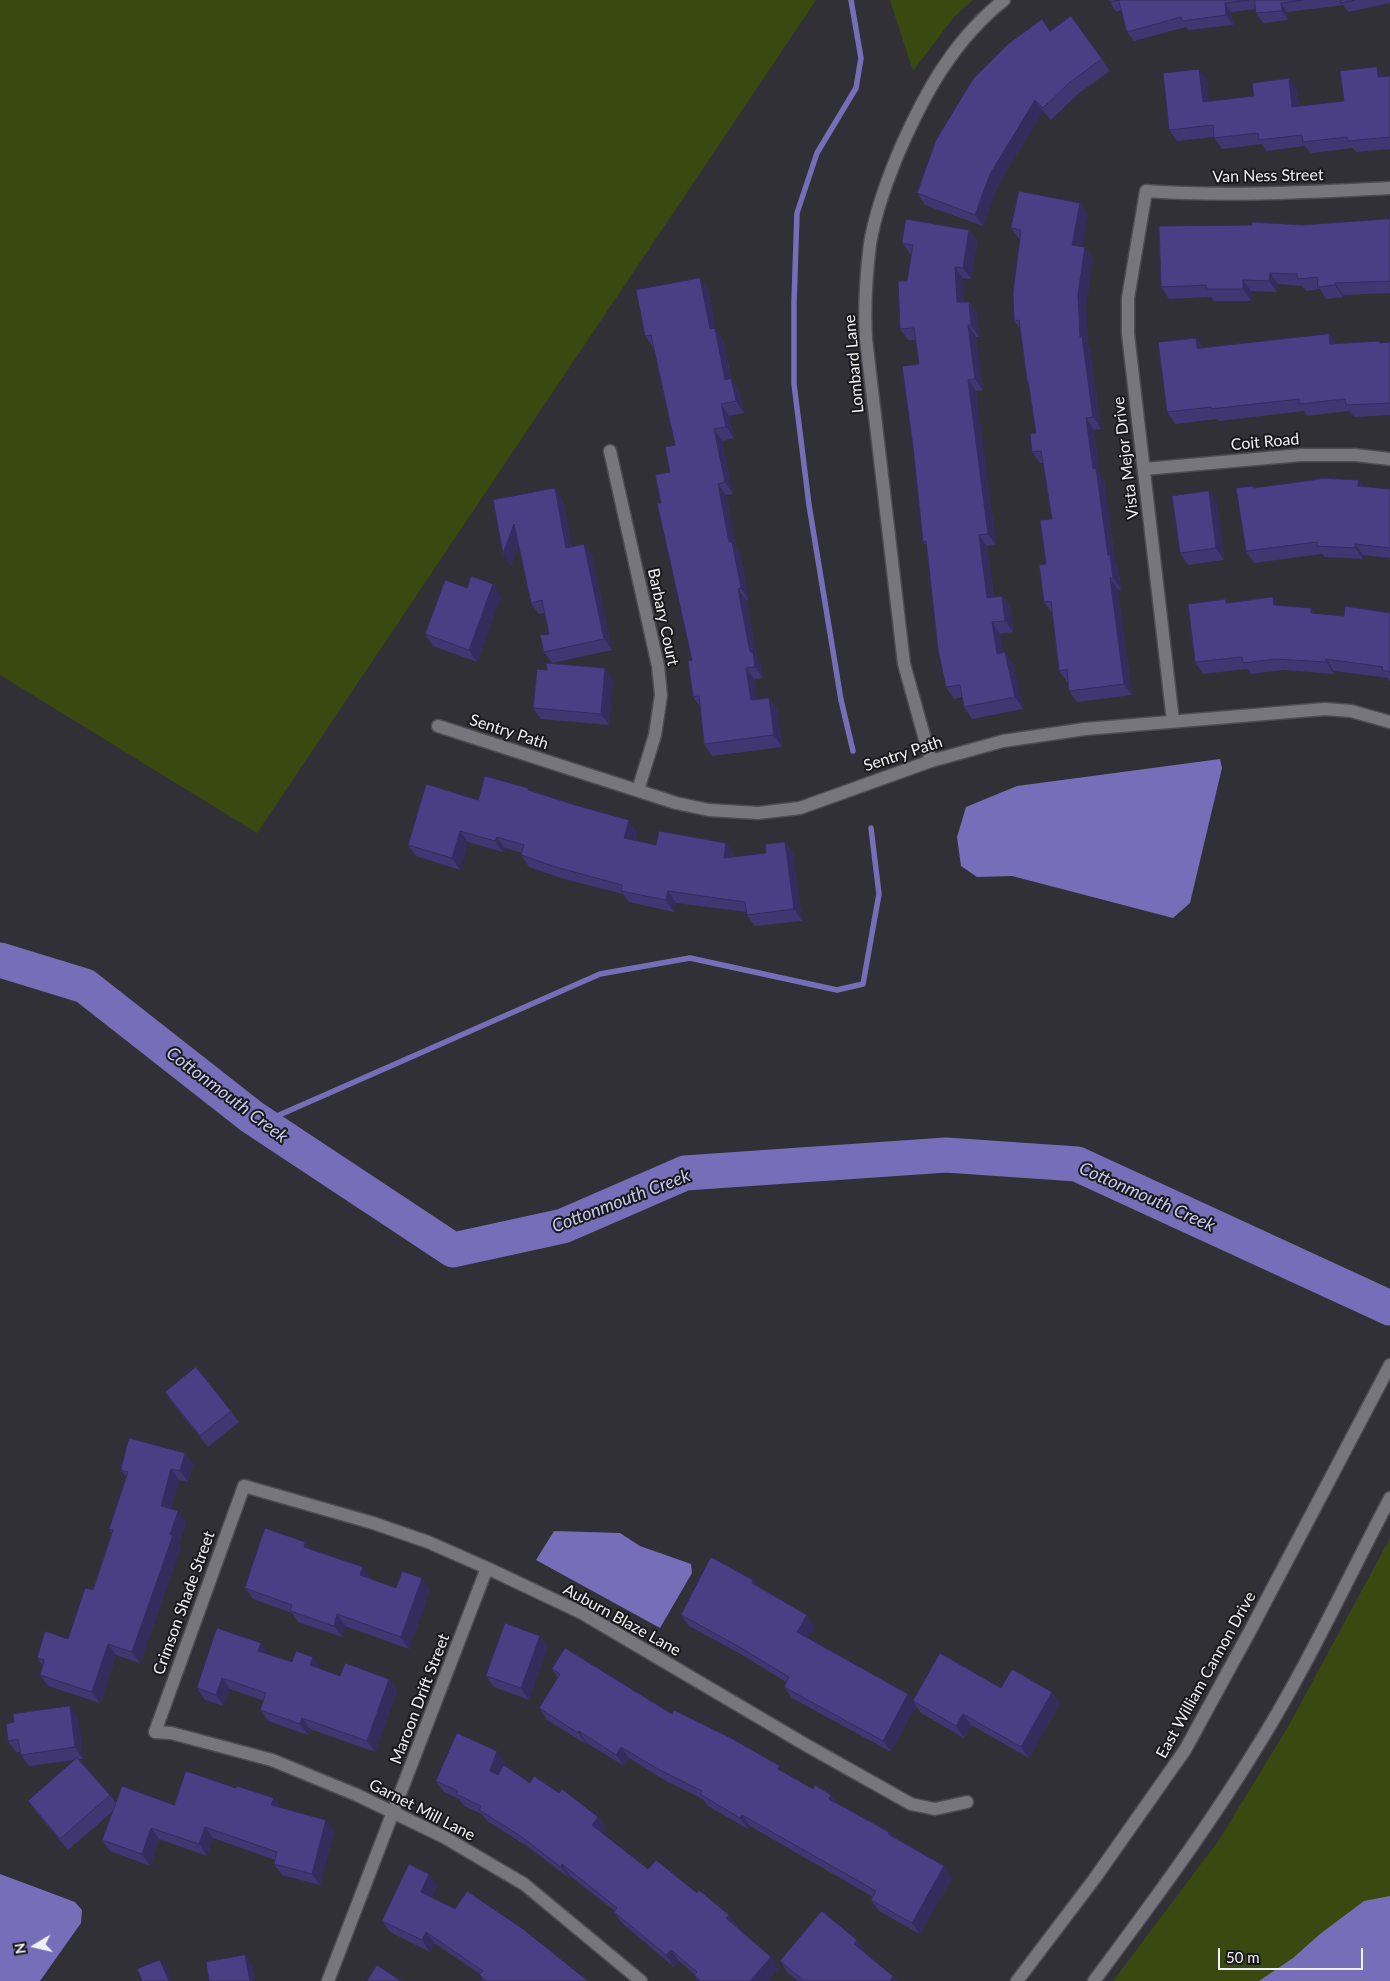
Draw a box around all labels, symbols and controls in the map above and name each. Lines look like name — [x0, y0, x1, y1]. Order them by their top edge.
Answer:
street label: Van Ness Street — [1212, 165, 1324, 187]
street label: Lombard Lane — [840, 314, 868, 414]
street label: Vista Mejor Drive — [1109, 396, 1143, 520]
street label: Coit Road — [1230, 429, 1300, 455]
street label: Barbary Court — [643, 567, 683, 667]
street label: Sentry Path — [467, 710, 551, 754]
street label: Sentry Path — [861, 732, 945, 776]
water label: Cottonmouth Creek — [162, 1042, 292, 1148]
water label: Cottonmouth Creek — [1076, 1157, 1218, 1237]
water label: Cottonmouth Creek — [549, 1165, 693, 1237]
street label: Crimson Shade Street — [149, 1529, 219, 1677]
street label: Auburn Blaze Lane — [560, 1580, 684, 1660]
street label: East William Cannon Drive — [1152, 1588, 1260, 1762]
street label: Maroon Drift Street — [386, 1631, 454, 1767]
street label: Garnet Mill Lane — [366, 1775, 478, 1845]
north arrow — [10, 1921, 60, 1971]
scale bar — [1220, 1938, 1365, 1970]
text: N — [10, 1942, 29, 1955]
text: 50 m — [1226, 1948, 1260, 1966]

